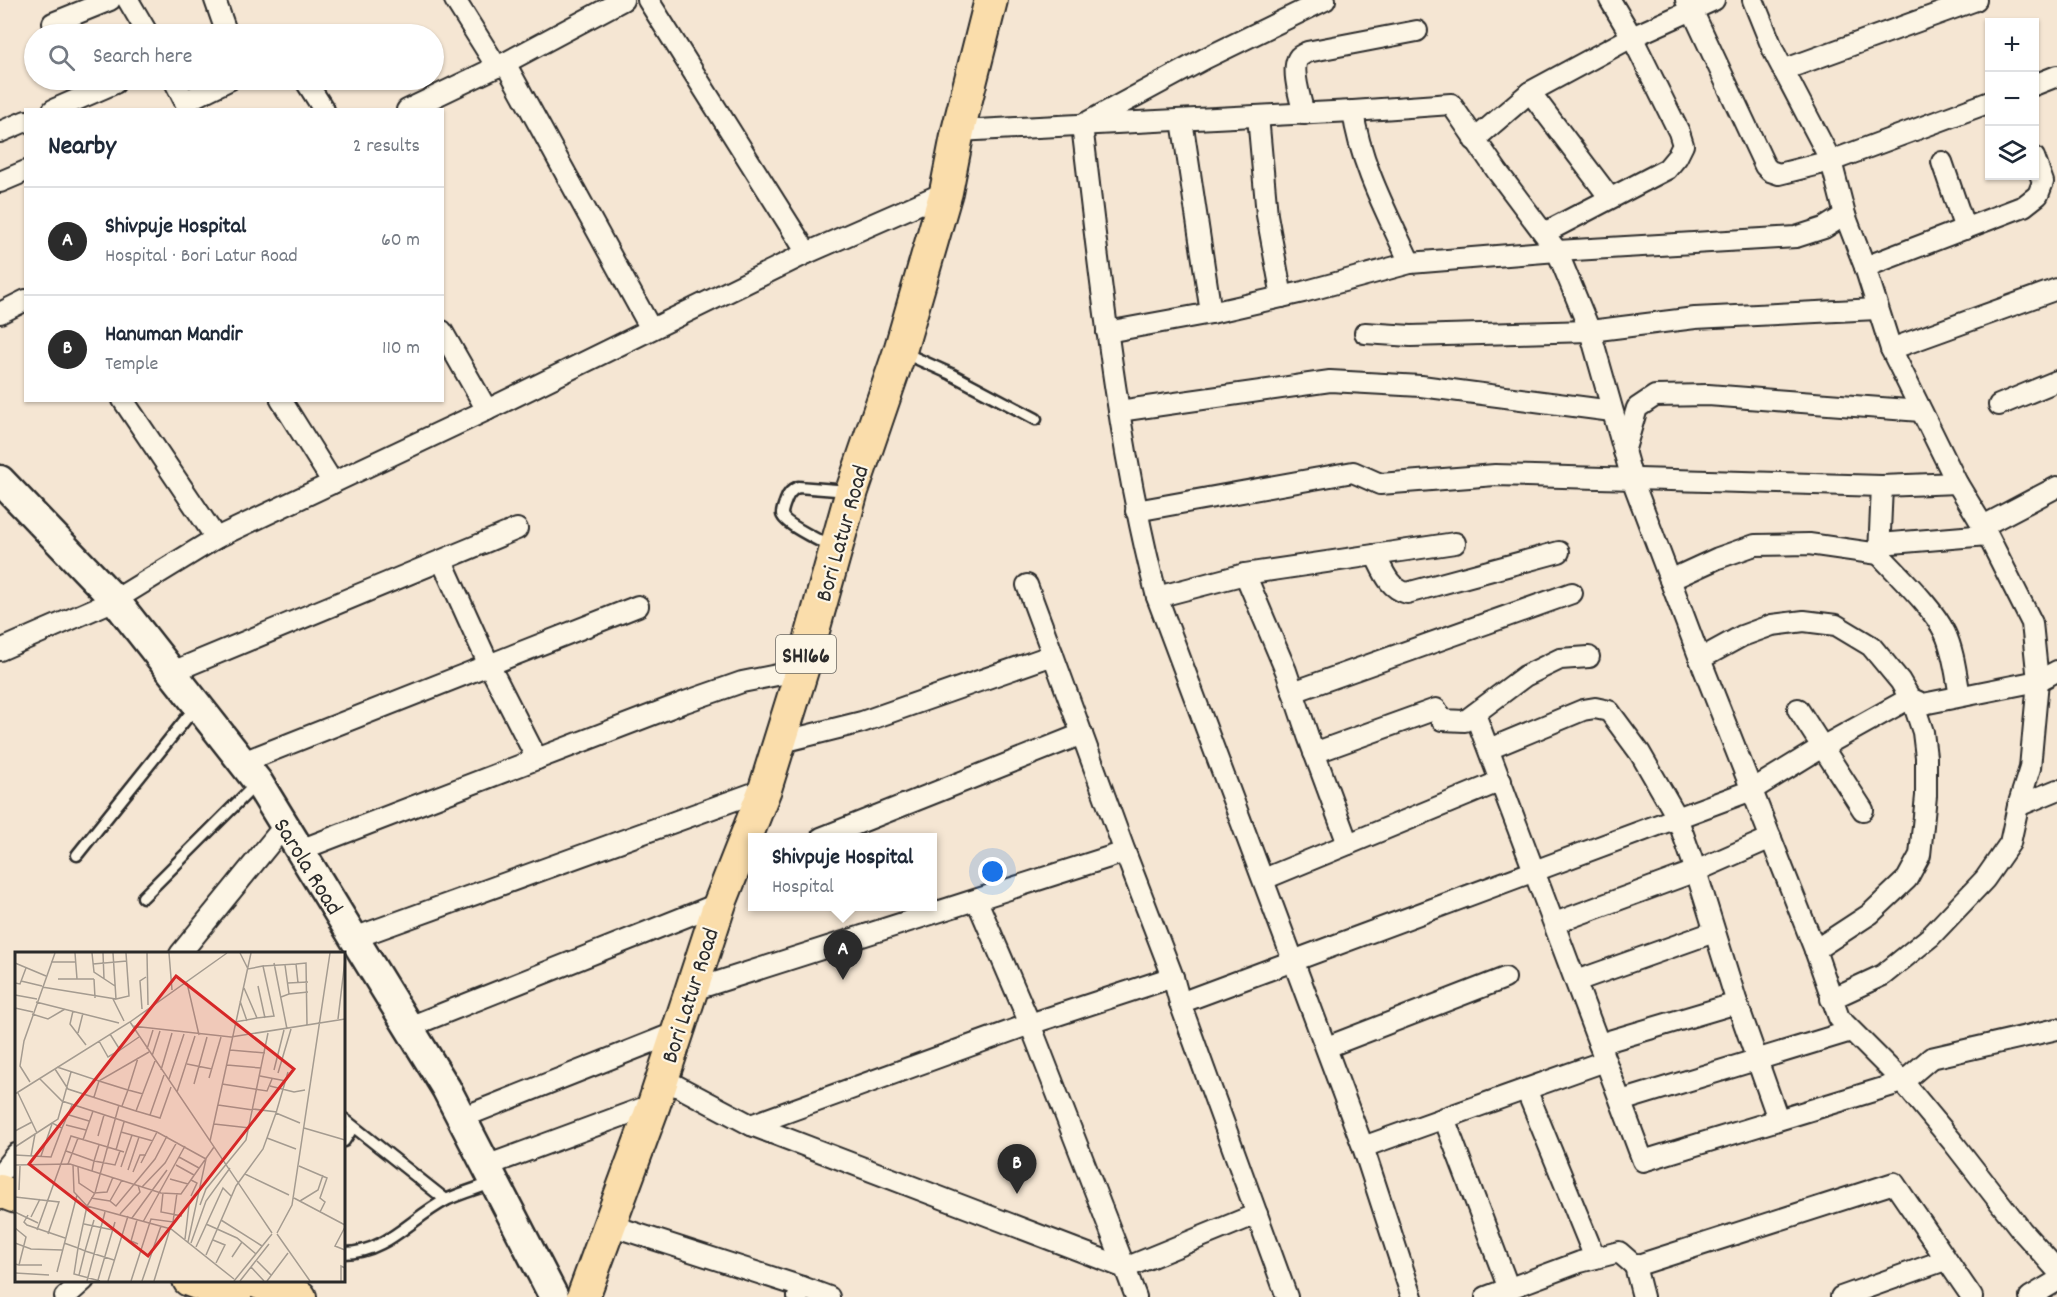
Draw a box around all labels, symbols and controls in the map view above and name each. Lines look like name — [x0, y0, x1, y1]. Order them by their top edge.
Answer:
map controls — [1985, 18, 2039, 180]
button: + — [1985, 18, 2039, 72]
search box — [24, 24, 444, 90]
icon: search — [45, 41, 78, 74]
text: Search here — [93, 42, 192, 73]
button: − — [1985, 72, 2039, 126]
button: layers — [1985, 126, 2039, 180]
text: Nearby — [48, 129, 116, 166]
text: 2 results — [353, 133, 420, 161]
text: Shivpuje Hospital — [105, 212, 246, 243]
text: A — [62, 227, 73, 255]
text: 60 m — [381, 227, 420, 255]
text: Hospital · Bori Latur Road — [105, 243, 298, 271]
text: Hanuman Mandir — [105, 320, 243, 351]
text: B — [63, 335, 72, 363]
text: 110 m — [382, 335, 420, 363]
text: Temple — [105, 351, 158, 379]
street label: Bori Latur Road — [808, 462, 880, 606]
road number: SH166 — [776, 635, 836, 673]
street label: Sarola Road — [263, 812, 350, 923]
popup — [748, 833, 937, 911]
text: Shivpuje Hospital — [772, 843, 913, 874]
your location — [978, 857, 1007, 886]
text: Hospital — [772, 874, 834, 902]
street label: Bori Latur Road — [654, 924, 730, 1068]
pin: A — [824, 930, 862, 980]
inset map — [15, 952, 345, 1282]
pin: B — [998, 1144, 1036, 1194]

